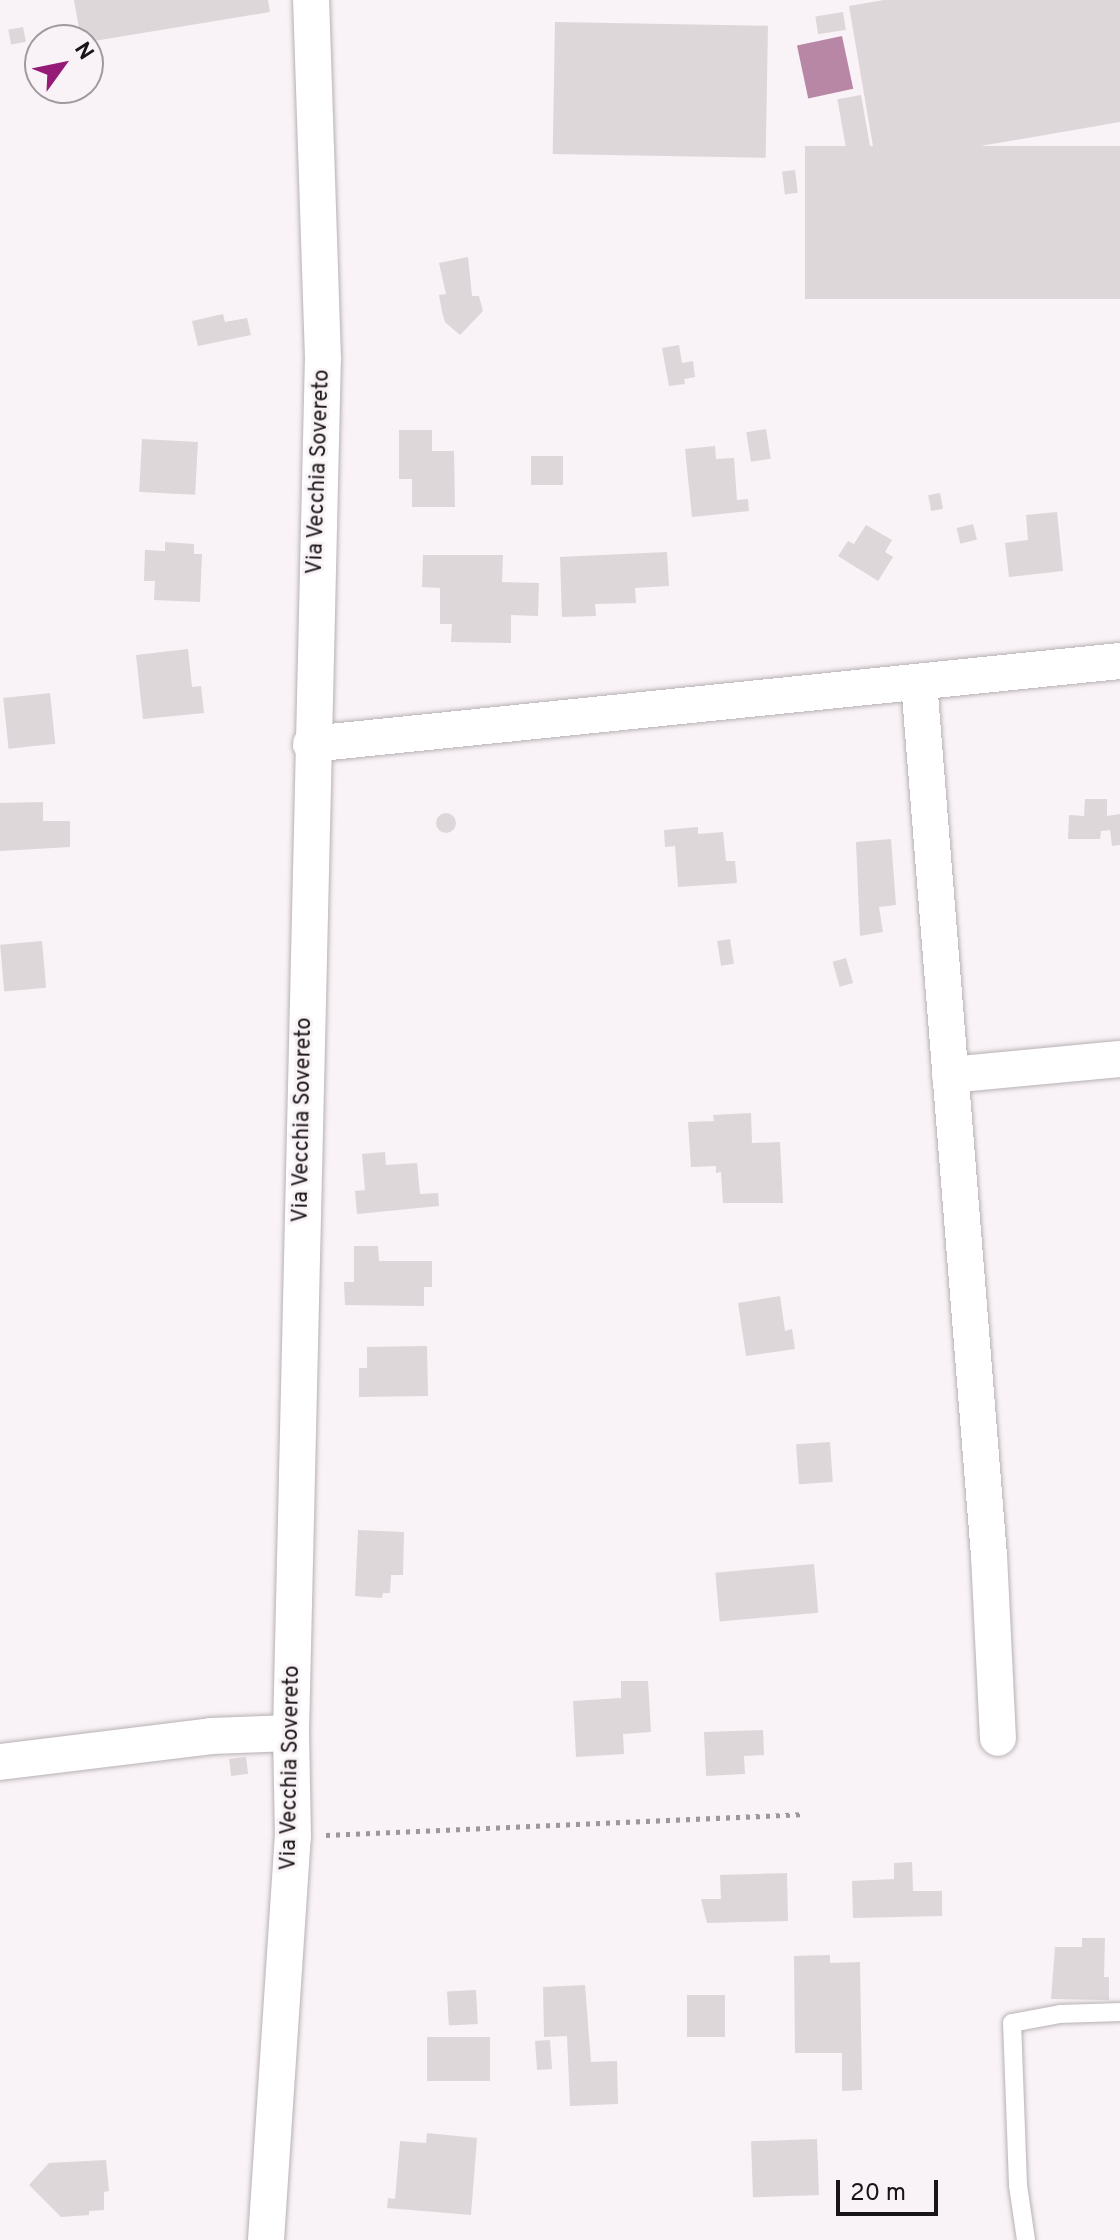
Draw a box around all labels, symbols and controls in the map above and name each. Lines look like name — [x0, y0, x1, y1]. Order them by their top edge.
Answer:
north arrow — [24, 24, 104, 104]
text: N — [67, 38, 98, 66]
street label: Via Vecchia Sovereto — [302, 368, 336, 576]
street label: Via Vecchia Sovereto — [288, 1017, 318, 1223]
street label: Via Vecchia Sovereto — [276, 1665, 306, 1871]
scale bar — [840, 2164, 942, 2214]
text: 20 m — [850, 2179, 906, 2209]

